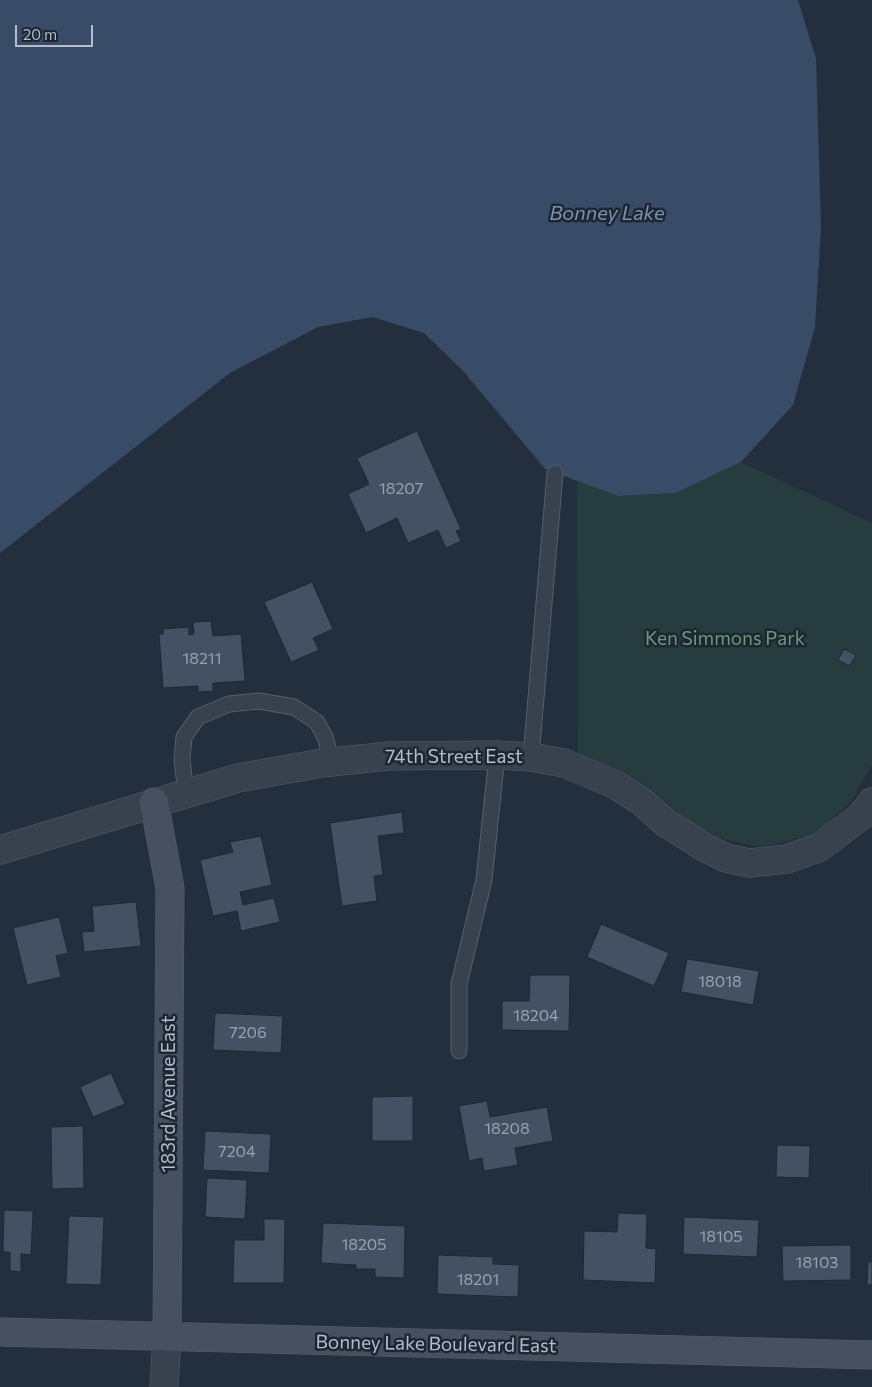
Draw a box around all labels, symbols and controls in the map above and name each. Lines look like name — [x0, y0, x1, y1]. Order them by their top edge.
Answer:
scale bar — [18, 15, 95, 47]
text: 20 m — [23, 25, 57, 43]
water label: Bonney Lake — [549, 201, 665, 225]
house number: 18207 — [379, 479, 423, 499]
park label: Ken Simmons Park — [645, 628, 805, 650]
house number: 18211 — [182, 649, 222, 669]
street label: 74th Street East — [385, 746, 523, 768]
house number: 18018 — [698, 972, 742, 992]
house number: 18204 — [513, 1006, 559, 1026]
street label: 183rd Avenue East — [158, 1016, 180, 1172]
house number: 7206 — [229, 1023, 267, 1043]
house number: 18208 — [484, 1119, 530, 1139]
house number: 7204 — [218, 1142, 256, 1162]
house number: 18105 — [699, 1227, 743, 1247]
house number: 18205 — [342, 1235, 386, 1255]
house number: 18103 — [796, 1253, 838, 1273]
house number: 18201 — [457, 1270, 499, 1290]
street label: Bonney Lake Boulevard East — [315, 1331, 557, 1357]

